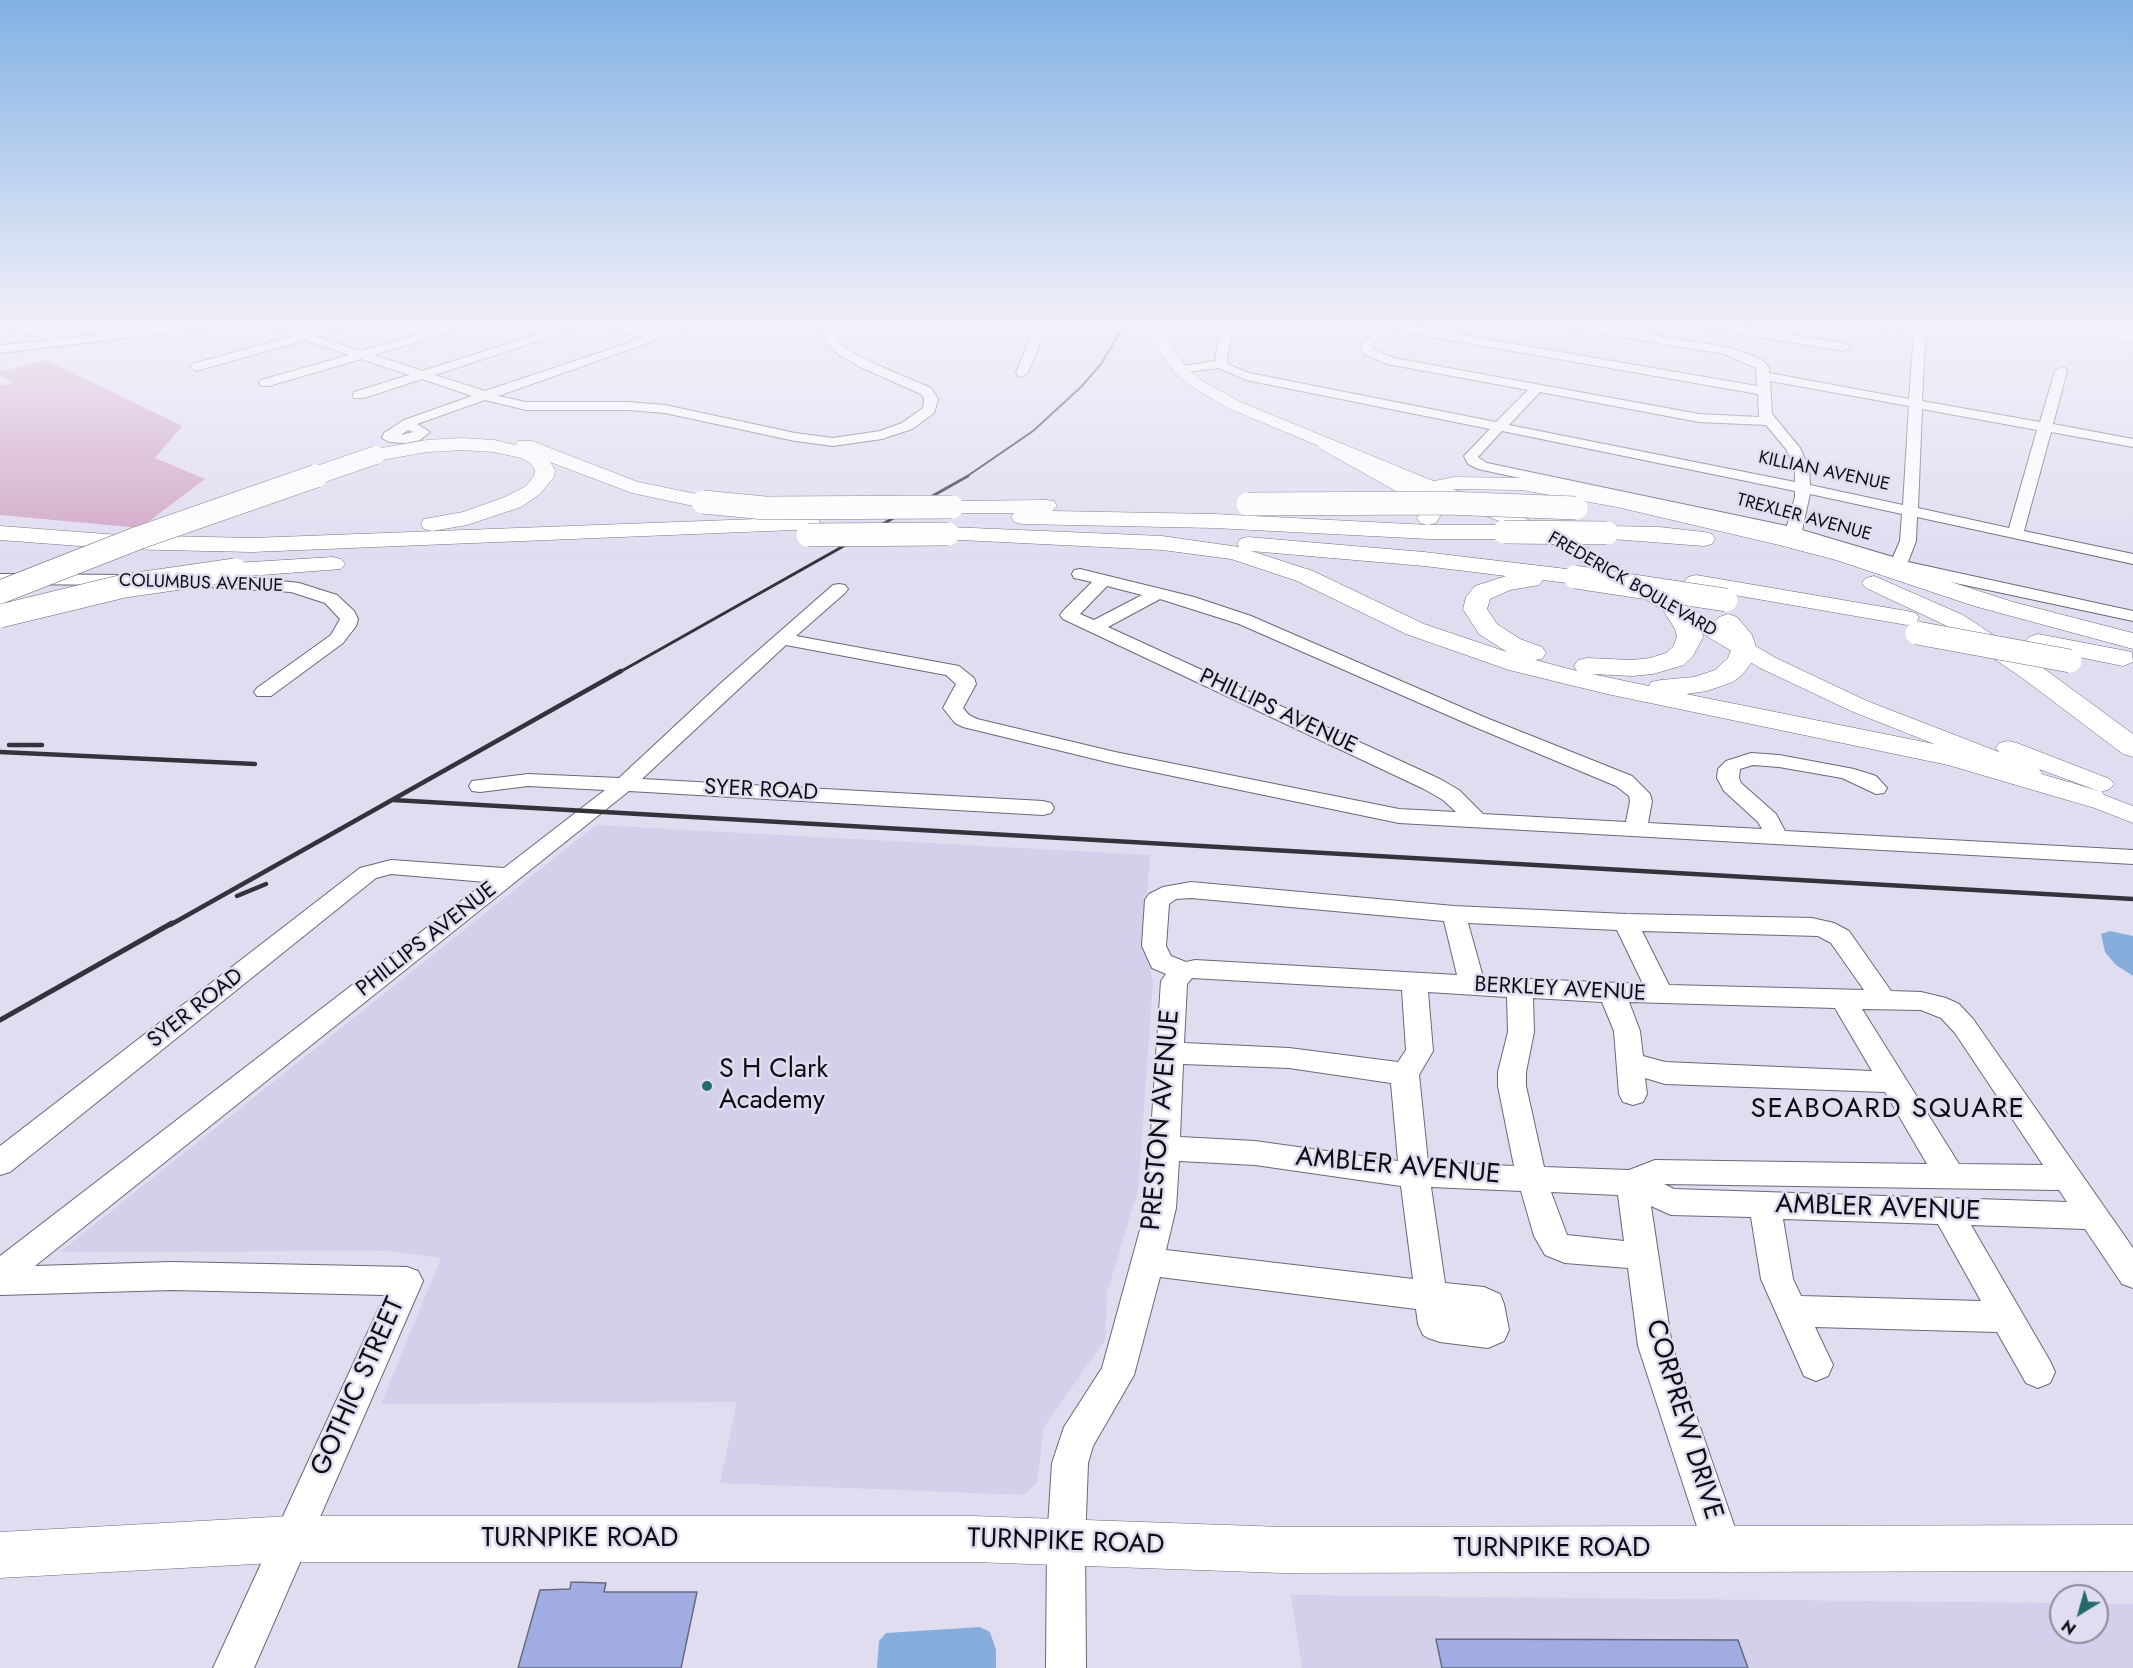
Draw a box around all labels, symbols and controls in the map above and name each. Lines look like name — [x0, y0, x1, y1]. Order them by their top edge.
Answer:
street label: KILLIAN AVENUE — [1757, 448, 1891, 496]
street label: TREXLER AVENUE — [1734, 490, 1874, 546]
street label: FREDERICK BOULEVARD — [1544, 528, 1720, 642]
street label: COLUMBUS AVENUE — [119, 570, 283, 598]
street label: PHILLIPS AVENUE — [1195, 664, 1361, 760]
street label: SYER ROAD — [703, 775, 819, 807]
street label: PHILLIPS AVENUE — [352, 877, 502, 1003]
street label: SYER ROAD — [143, 964, 249, 1054]
street label: BERKLEY AVENUE — [1473, 972, 1647, 1008]
street label: PRESTON AVENUE — [1136, 1008, 1188, 1232]
place label: S H Clark Academy — [719, 1054, 828, 1117]
marker: S H Clark Academy — [700, 1079, 714, 1093]
district label: SEABOARD SQUARE — [1751, 1093, 2025, 1127]
street label: AMBLER AVENUE — [1294, 1142, 1502, 1192]
street label: AMBLER AVENUE — [1775, 1189, 1981, 1229]
street label: GOTHIC STREET — [305, 1293, 413, 1481]
street label: CORPREW DRIVE — [1637, 1316, 1729, 1524]
street label: TURNPIKE ROAD — [482, 1523, 678, 1555]
street label: TURNPIKE ROAD — [967, 1523, 1165, 1563]
street label: TURNPIKE ROAD — [1454, 1533, 1650, 1565]
north arrow — [2049, 1584, 2109, 1644]
text: N — [2057, 1614, 2081, 1640]

